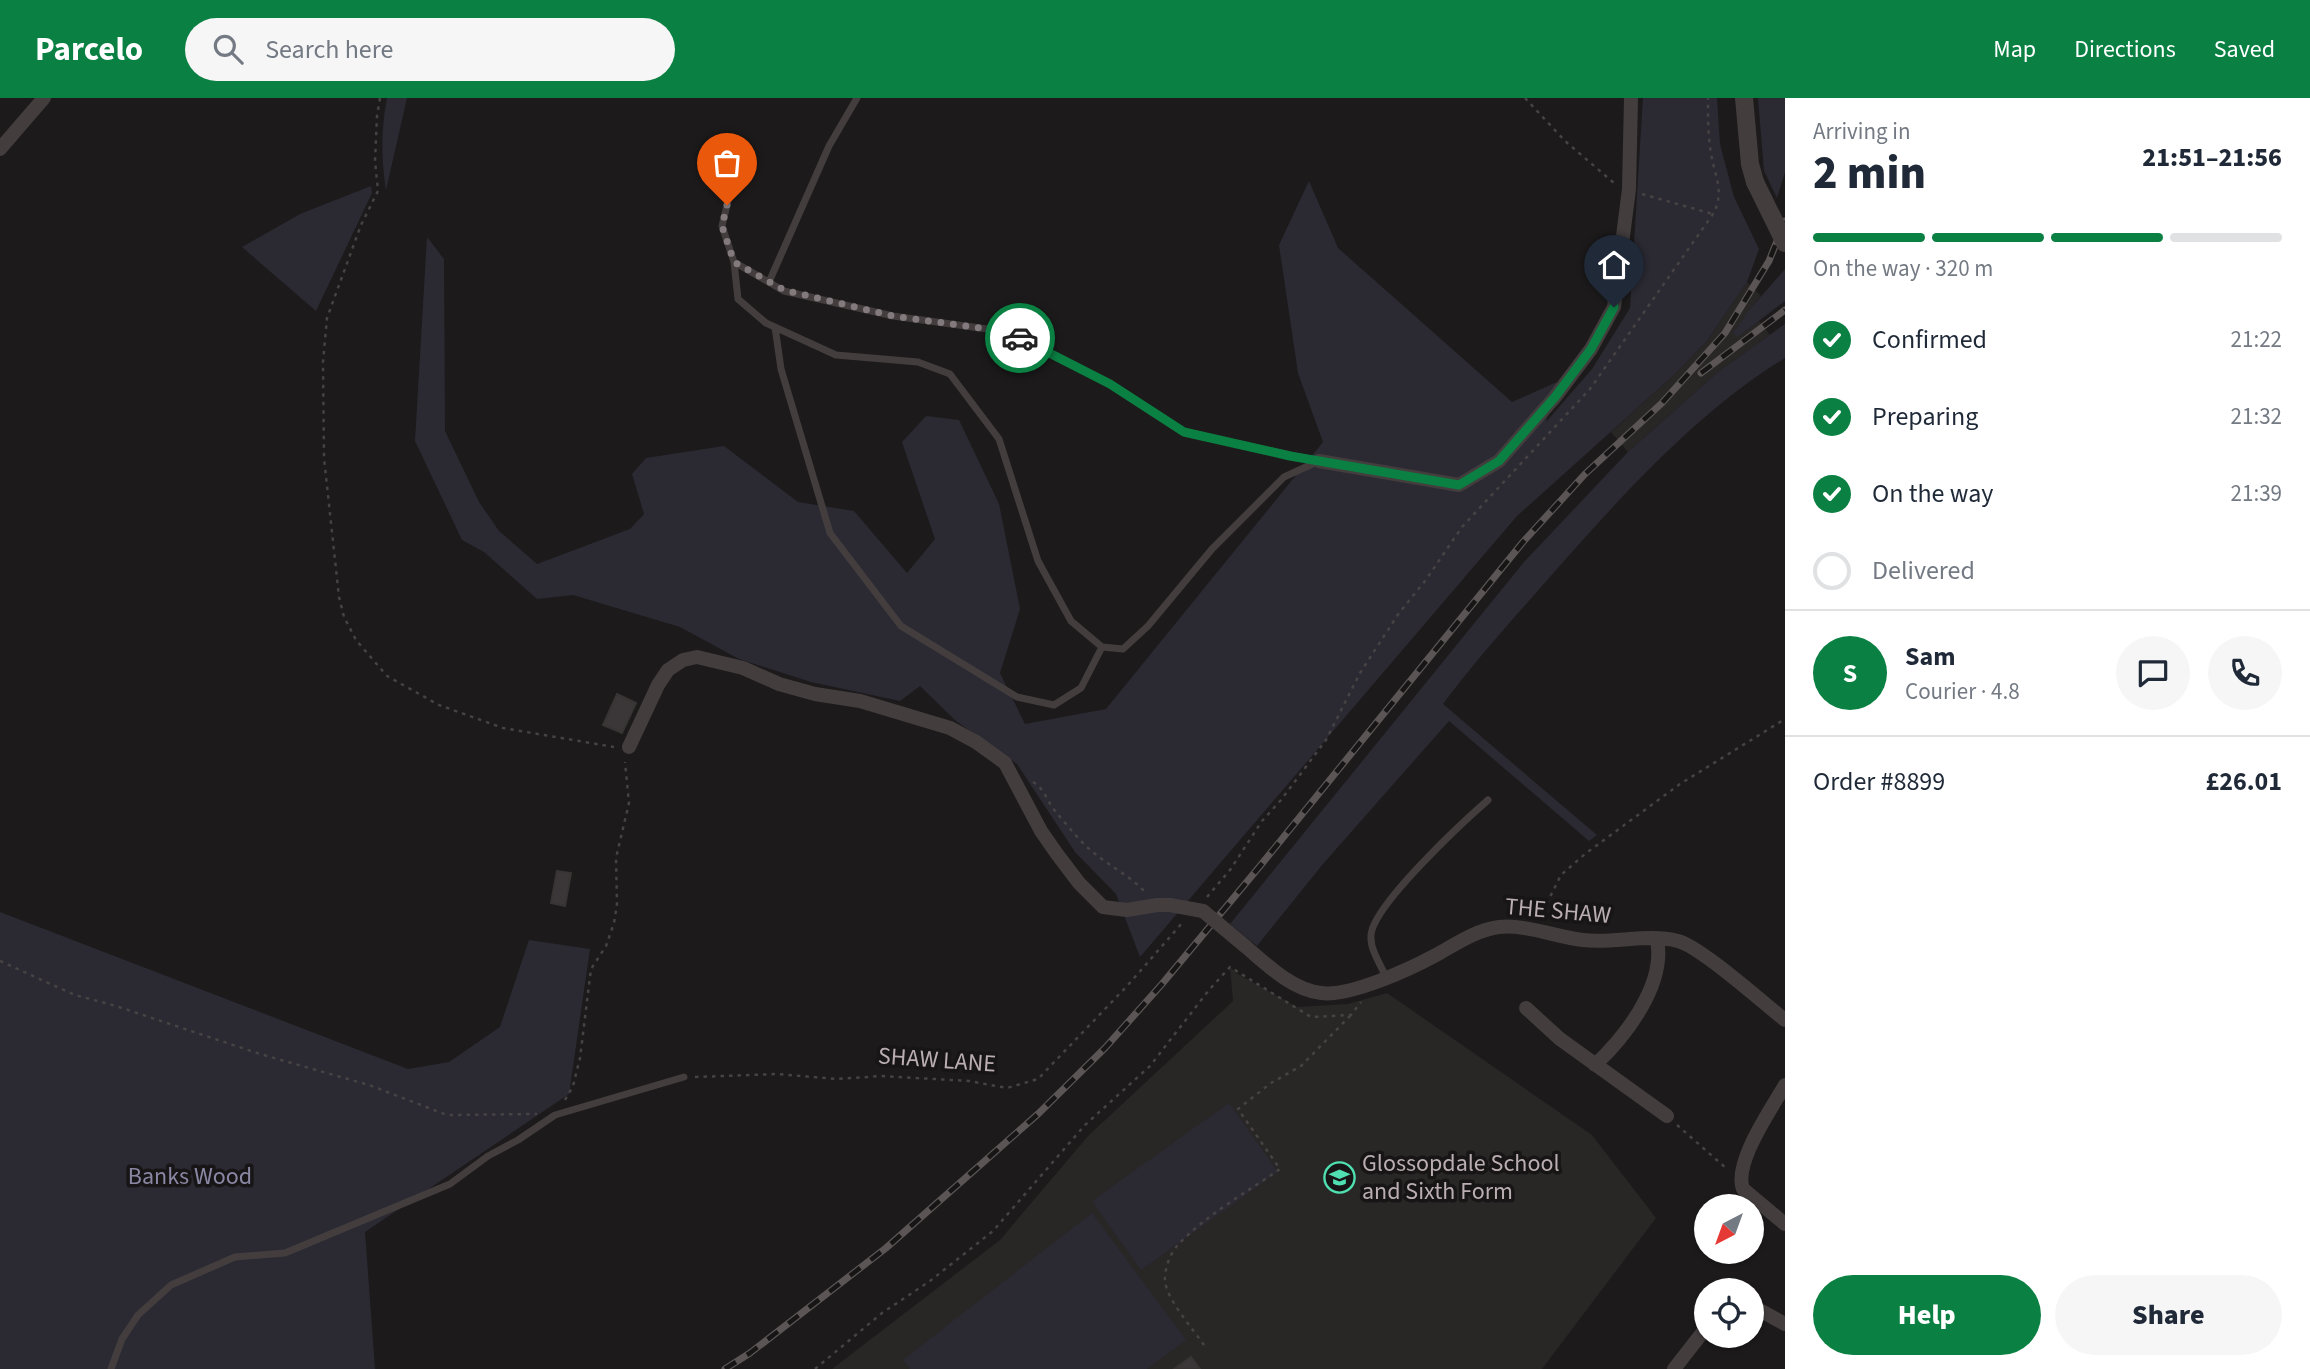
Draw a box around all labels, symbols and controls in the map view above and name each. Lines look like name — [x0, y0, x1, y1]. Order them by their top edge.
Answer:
search box — [185, 18, 675, 81]
text: Parcelo — [35, 26, 143, 73]
icon: search — [209, 30, 247, 68]
text: Search here — [265, 31, 393, 68]
text: Map — [1993, 32, 2036, 67]
text: Directions — [2074, 32, 2176, 67]
text: Saved — [2214, 32, 2275, 67]
text: Arriving in — [1813, 115, 1911, 148]
pin — [697, 133, 757, 205]
text: 21:51–21:56 — [2142, 139, 2282, 176]
text: 2 min — [1813, 141, 1926, 206]
icon: bag — [708, 144, 746, 182]
pin — [1584, 235, 1644, 307]
icon: home — [1595, 246, 1633, 284]
text: On the way · 320 m — [1813, 252, 1993, 285]
courier — [985, 303, 1055, 373]
icon: car — [1001, 319, 1039, 357]
icon: check — [1813, 321, 1851, 359]
text: Confirmed — [1872, 321, 1987, 358]
text: 21:22 — [2231, 323, 2282, 356]
icon: check — [1813, 398, 1851, 436]
text: Preparing — [1872, 398, 1978, 435]
text: 21:32 — [2231, 400, 2282, 433]
icon: check — [1813, 475, 1851, 513]
text: On the way — [1872, 475, 1993, 512]
text: 21:39 — [2231, 477, 2282, 510]
text: Delivered — [1872, 552, 1975, 589]
button: chat — [2116, 636, 2190, 710]
button: phone — [2208, 636, 2282, 710]
text: Sam — [1905, 638, 1955, 675]
text: S — [1843, 655, 1857, 692]
text: Courier · 4.8 — [1905, 675, 2020, 708]
text: Order #8899 — [1813, 763, 1945, 800]
text: £26.01 — [2206, 763, 2282, 800]
street label: THE SHAW — [1504, 889, 1613, 933]
street label: SHAW LANE — [877, 1038, 997, 1082]
place label: Glossopdale School and Sixth Form — [1362, 1146, 1560, 1209]
park label: Banks Wood — [128, 1159, 252, 1194]
school or university icon: Glossopdale School and Sixth Form — [1322, 1160, 1356, 1194]
north arrow — [1694, 1194, 1764, 1264]
map controls — [1694, 1194, 1764, 1348]
button: Help — [1813, 1275, 2041, 1355]
button: Share — [2055, 1275, 2282, 1355]
button: locate — [1694, 1278, 1764, 1348]

